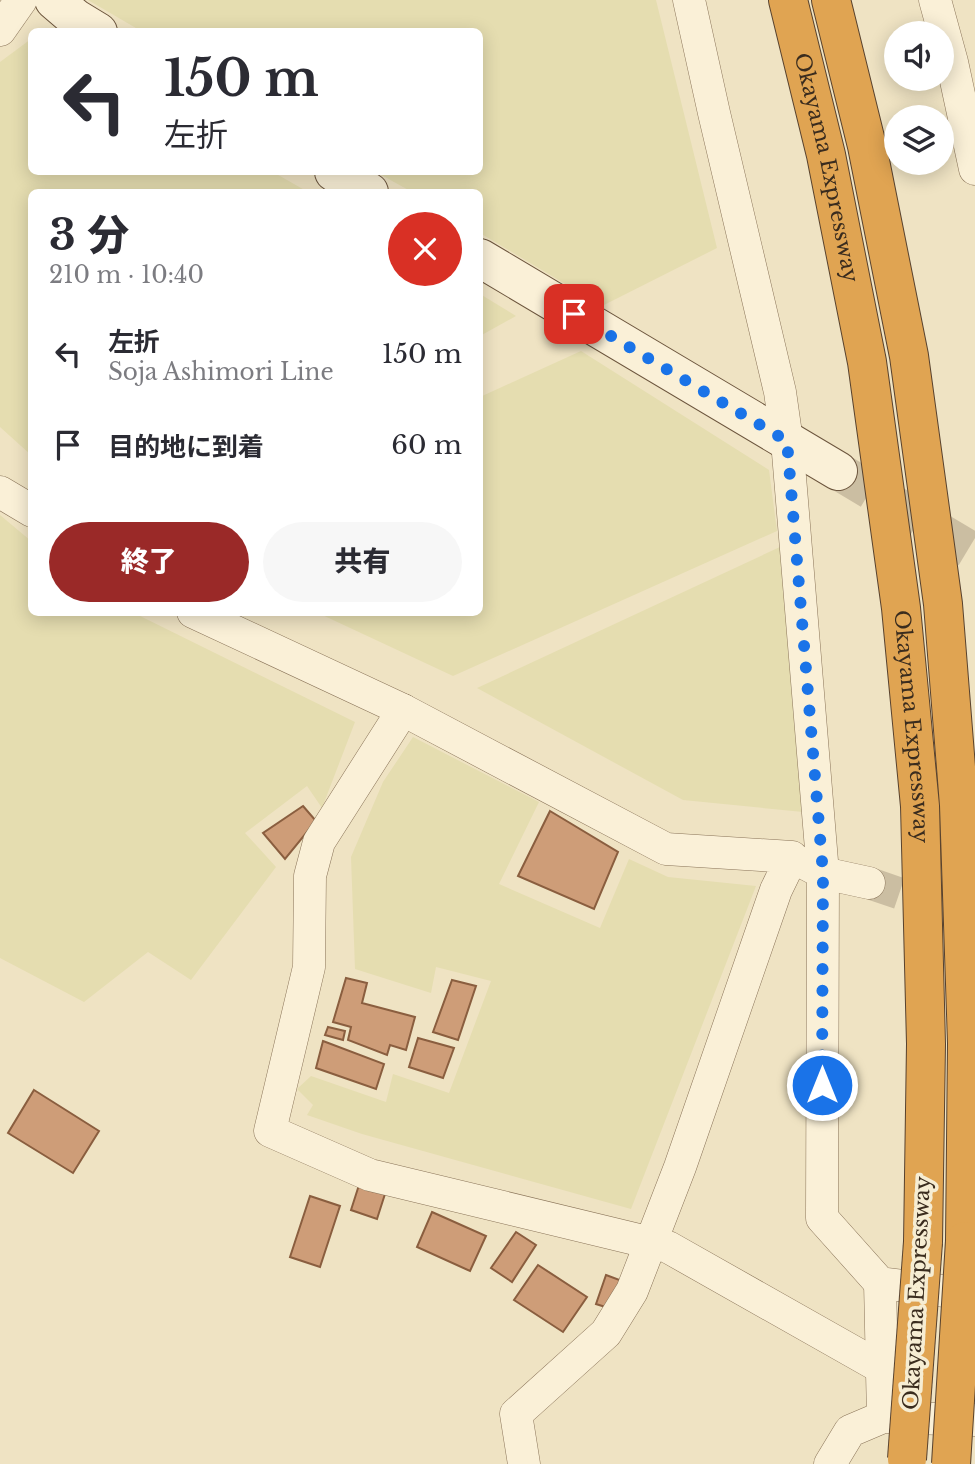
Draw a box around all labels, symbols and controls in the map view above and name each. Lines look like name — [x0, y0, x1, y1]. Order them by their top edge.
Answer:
map controls — [884, 21, 954, 175]
button: sound — [884, 21, 954, 91]
text: 150 m — [164, 48, 319, 109]
street label: Okayama Expressway — [788, 50, 864, 285]
icon: left — [49, 56, 140, 147]
button: layers — [884, 105, 954, 175]
text: 左折 — [164, 115, 228, 155]
text: 3 分 — [49, 209, 129, 261]
button: close — [388, 212, 462, 286]
text: 210 m · 10:40 — [49, 261, 204, 289]
pin — [544, 284, 604, 344]
icon: arrive — [555, 295, 593, 333]
text: 左折 — [108, 326, 160, 358]
icon: left — [49, 335, 87, 373]
text: 150 m — [382, 338, 462, 370]
text: Soja Ashimori Line — [108, 358, 334, 386]
icon: arrive — [49, 426, 87, 464]
text: 60 m — [391, 429, 462, 461]
text: 目的地に到着 — [108, 431, 264, 463]
button: 終了 — [49, 522, 249, 602]
button: 共有 — [263, 522, 462, 602]
street label: Okayama Expressway — [888, 609, 934, 844]
position arrow — [785, 1048, 859, 1122]
street label: Okayama Expressway — [898, 1175, 936, 1410]

